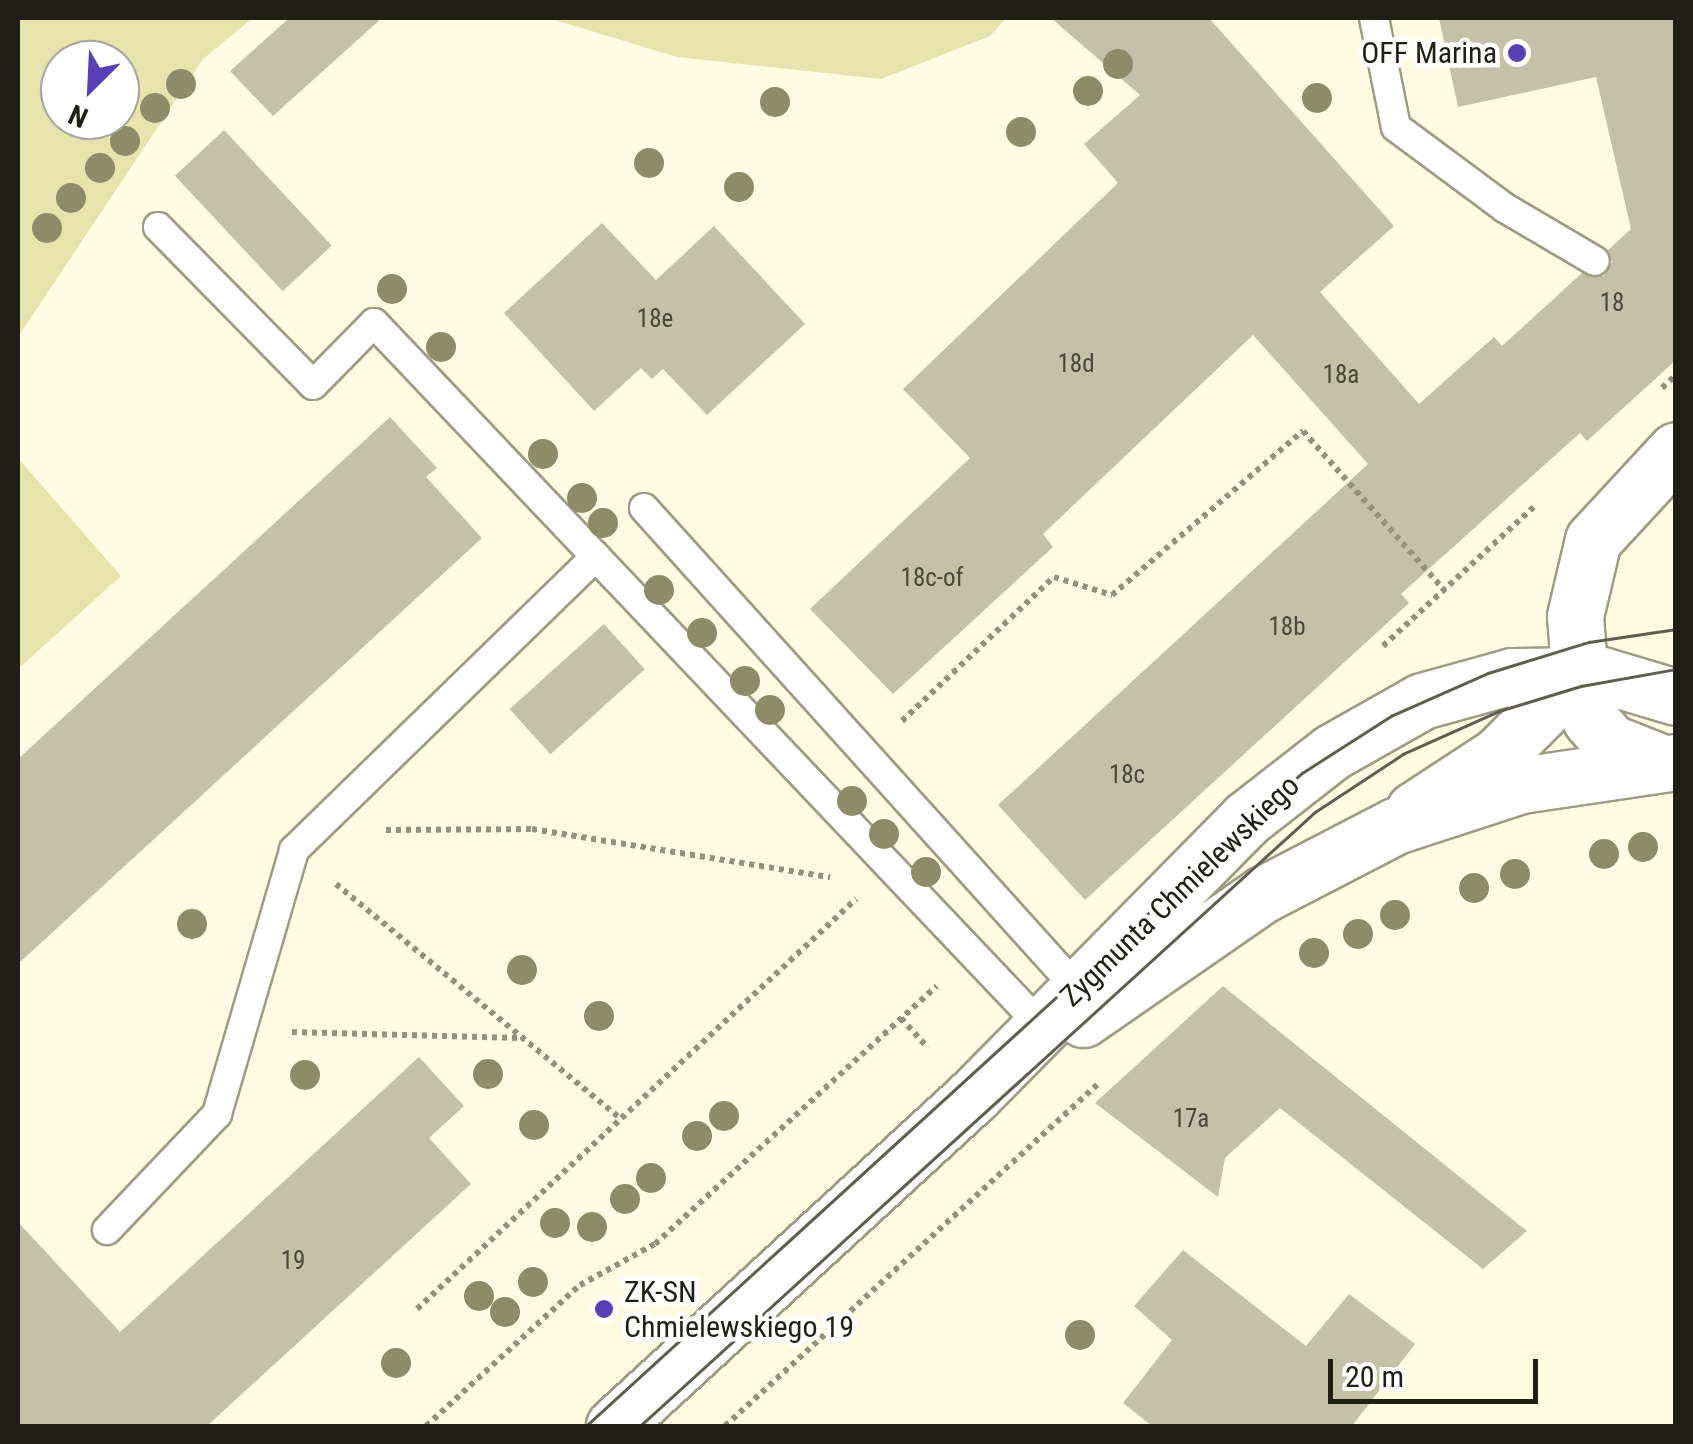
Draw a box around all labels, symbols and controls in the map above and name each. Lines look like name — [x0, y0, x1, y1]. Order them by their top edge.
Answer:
place label: OFF Marina — [1361, 35, 1497, 71]
north arrow — [40, 40, 140, 140]
marker: OFF Marina — [1506, 42, 1528, 64]
text: N — [64, 97, 93, 135]
house number: 18 — [1600, 288, 1624, 318]
house number: 18e — [637, 304, 673, 334]
house number: 18d — [1057, 349, 1095, 379]
house number: 18a — [1323, 360, 1359, 390]
house number: 18c-of — [901, 563, 963, 593]
house number: 18b — [1268, 612, 1306, 642]
house number: 18c — [1109, 760, 1145, 790]
street label: Zygmunta Chmielewskiego — [1053, 768, 1307, 1014]
house number: 17a — [1173, 1104, 1209, 1134]
house number: 19 — [281, 1246, 305, 1276]
place label: ZK-SN Chmielewskiego 19 — [624, 1274, 854, 1344]
marker: ZK-SN Chmielewskiego 19 — [593, 1298, 615, 1320]
scale bar — [1333, 1339, 1543, 1401]
text: 20 m — [1345, 1359, 1404, 1394]

